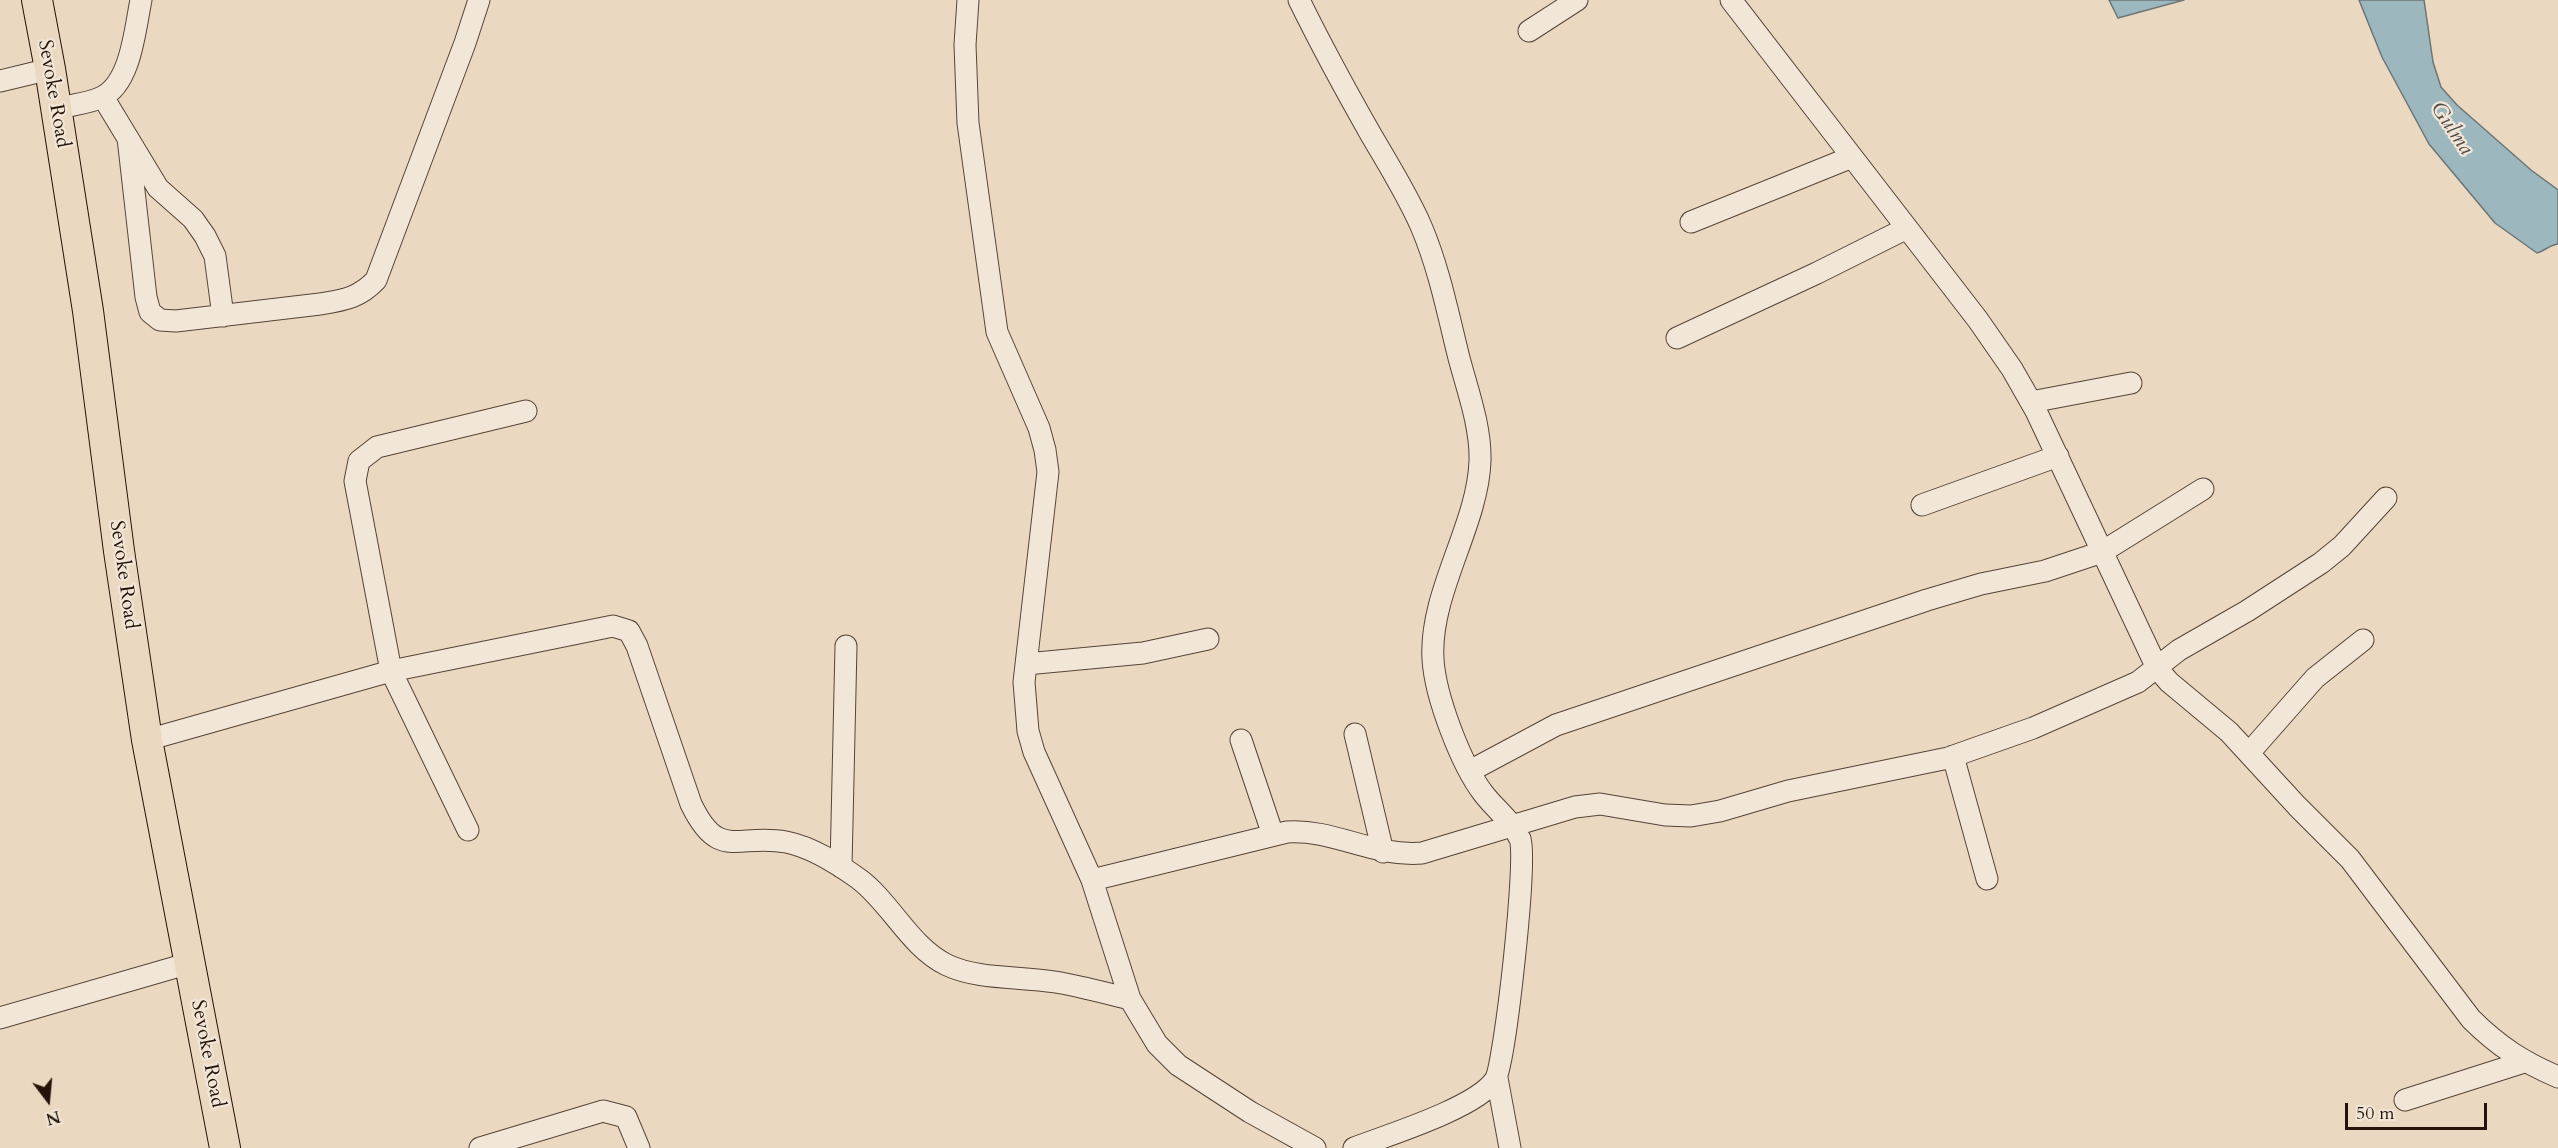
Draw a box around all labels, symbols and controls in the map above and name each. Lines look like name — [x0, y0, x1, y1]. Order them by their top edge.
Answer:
street label: Sevoke Road — [32, 38, 74, 150]
water label: Gulma — [2424, 98, 2478, 160]
street label: Sevoke Road — [104, 519, 142, 631]
street label: Sevoke Road — [185, 998, 229, 1110]
north arrow — [18, 1070, 78, 1130]
scale bar — [2348, 1091, 2490, 1129]
text: 50 m — [2356, 1101, 2395, 1126]
text: N — [43, 1105, 63, 1130]

